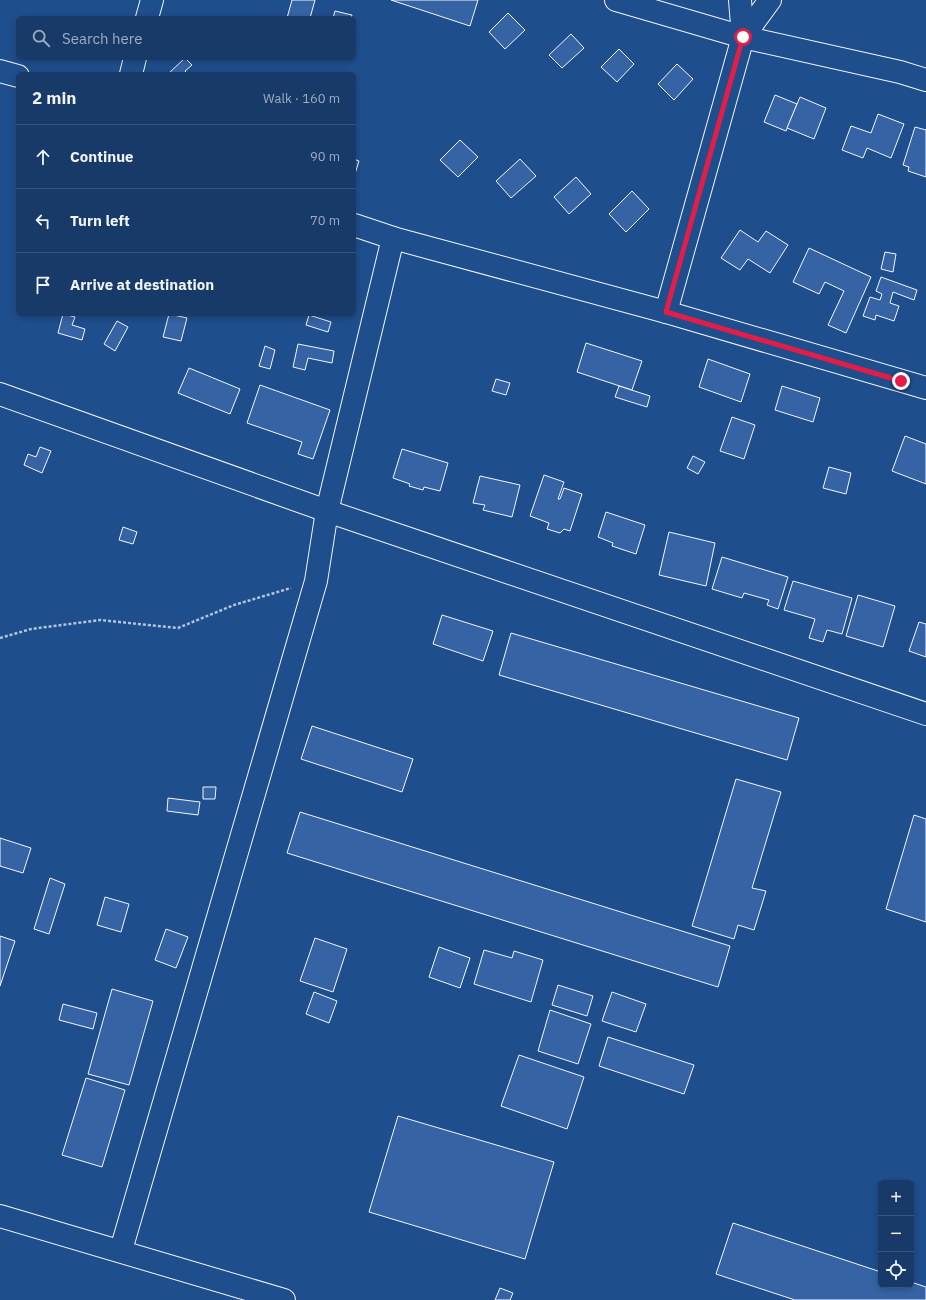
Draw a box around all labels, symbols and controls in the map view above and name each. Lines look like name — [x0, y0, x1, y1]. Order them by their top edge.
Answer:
search box — [16, 16, 356, 60]
icon: search — [30, 27, 52, 49]
route start — [734, 28, 752, 46]
text: Search here — [62, 29, 142, 48]
text: 2 min — [32, 87, 76, 109]
text: Walk · 160 m — [263, 90, 340, 107]
icon: ahead — [32, 146, 54, 168]
text: Continue — [70, 147, 134, 166]
text: 90 m — [310, 148, 340, 165]
icon: left — [32, 210, 54, 232]
text: Turn left — [70, 211, 130, 230]
text: 70 m — [310, 212, 340, 229]
icon: arrive — [32, 274, 54, 296]
text: Arrive at destination — [70, 275, 214, 294]
route end — [892, 372, 910, 390]
map controls — [878, 1180, 914, 1288]
button: + — [878, 1180, 914, 1216]
button: − — [878, 1216, 914, 1252]
button: locate — [878, 1252, 914, 1288]

